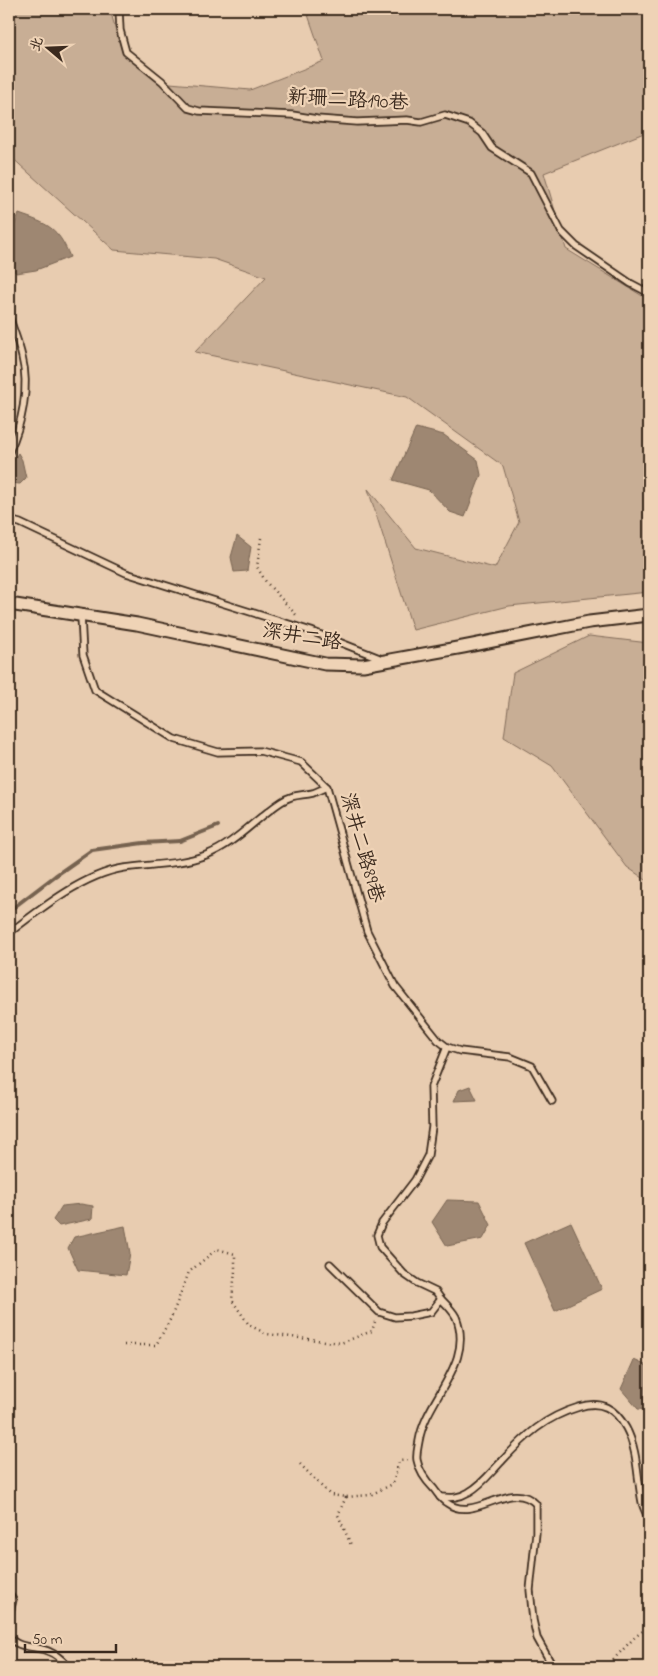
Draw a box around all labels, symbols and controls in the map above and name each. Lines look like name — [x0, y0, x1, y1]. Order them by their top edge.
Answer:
north arrow — [22, 22, 72, 72]
text: 北 — [25, 34, 49, 54]
street label: 新珊二路190巷 — [287, 83, 410, 119]
street label: 深井二路 — [260, 617, 345, 659]
street label: 深井二路89巷 — [331, 789, 391, 908]
scale bar — [25, 1621, 116, 1653]
text: 50 m — [32, 1629, 63, 1651]

